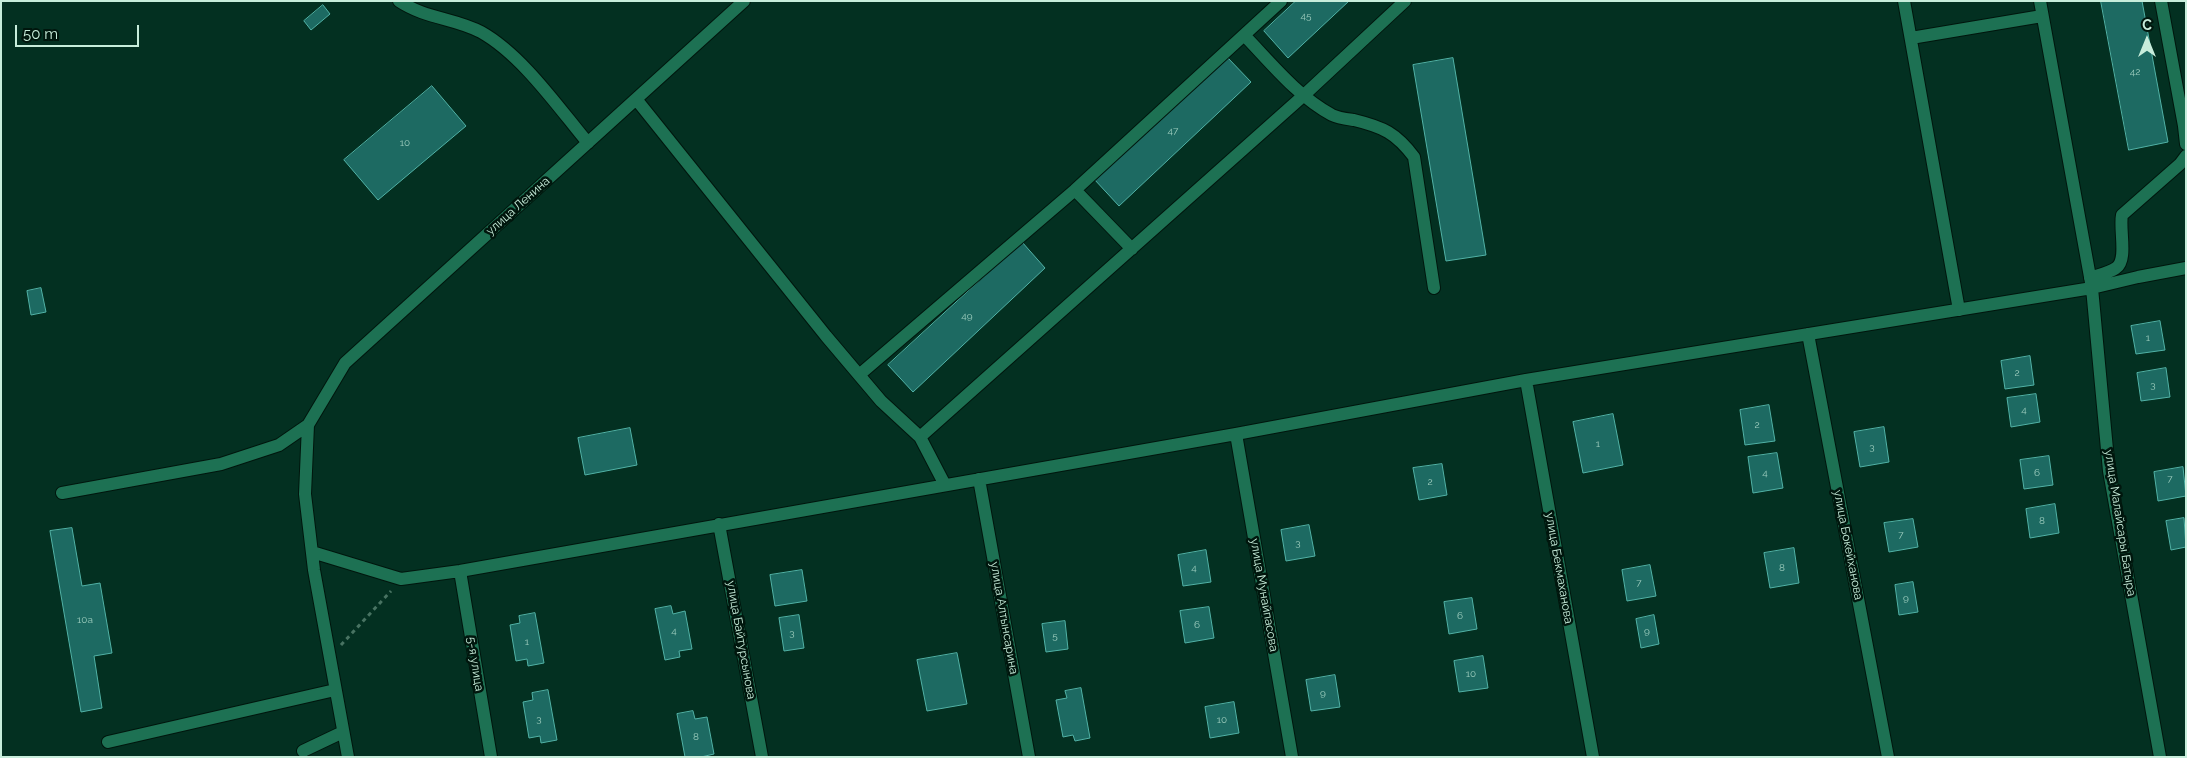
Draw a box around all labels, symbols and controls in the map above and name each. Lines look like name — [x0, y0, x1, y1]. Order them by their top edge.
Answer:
house number: 45 — [1301, 10, 1311, 22]
scale bar — [18, 15, 141, 47]
north arrow — [2122, 15, 2172, 65]
text: С — [2142, 17, 2152, 33]
text: 50 m — [23, 25, 58, 43]
house number: 42 — [2130, 66, 2140, 78]
house number: 47 — [1168, 125, 1178, 137]
house number: 10 — [400, 137, 410, 149]
street label: улица Ленина — [483, 174, 553, 238]
house number: 49 — [961, 310, 973, 322]
house number: 1 — [2146, 332, 2150, 344]
house number: 2 — [2014, 367, 2020, 379]
house number: 3 — [2150, 379, 2156, 391]
house number: 4 — [2021, 404, 2027, 416]
house number: 2 — [1754, 419, 1760, 431]
house number: 1 — [1596, 438, 1600, 450]
house number: 3 — [1869, 441, 1875, 453]
street label: улица Малайсары Батыра — [2101, 449, 2139, 597]
house number: 4 — [1762, 467, 1768, 479]
house number: 6 — [2034, 467, 2040, 479]
house number: 7 — [2167, 473, 2173, 485]
house number: 2 — [1427, 476, 1433, 488]
street label: улица Бокейханова — [1830, 489, 1866, 601]
street label: улица Бекмаханова — [1542, 511, 1576, 625]
house number: 8 — [2039, 515, 2045, 527]
house number: 7 — [1898, 529, 1904, 541]
street label: улица Мунайпасова — [1247, 537, 1281, 653]
house number: 3 — [1295, 537, 1301, 549]
street label: улица Алтынсарина — [987, 561, 1021, 675]
house number: 4 — [1191, 562, 1197, 574]
house number: 8 — [1779, 562, 1785, 574]
house number: 7 — [1636, 577, 1642, 589]
street label: улица Байтурсынова — [723, 580, 759, 700]
house number: 9 — [1903, 592, 1909, 604]
house number: 6 — [1457, 610, 1463, 622]
house number: 10а — [77, 614, 93, 626]
house number: 6 — [1194, 619, 1200, 631]
house number: 4 — [671, 625, 677, 637]
house number: 9 — [1644, 625, 1650, 637]
house number: 3 — [789, 627, 795, 639]
house number: 5 — [1052, 630, 1058, 642]
street label: 5-я улица — [464, 636, 486, 692]
house number: 1 — [525, 636, 529, 648]
house number: 10 — [1466, 668, 1476, 680]
house number: 9 — [1320, 687, 1326, 699]
house number: 3 — [536, 713, 542, 725]
house number: 10 — [1217, 714, 1227, 726]
house number: 8 — [693, 731, 699, 743]

